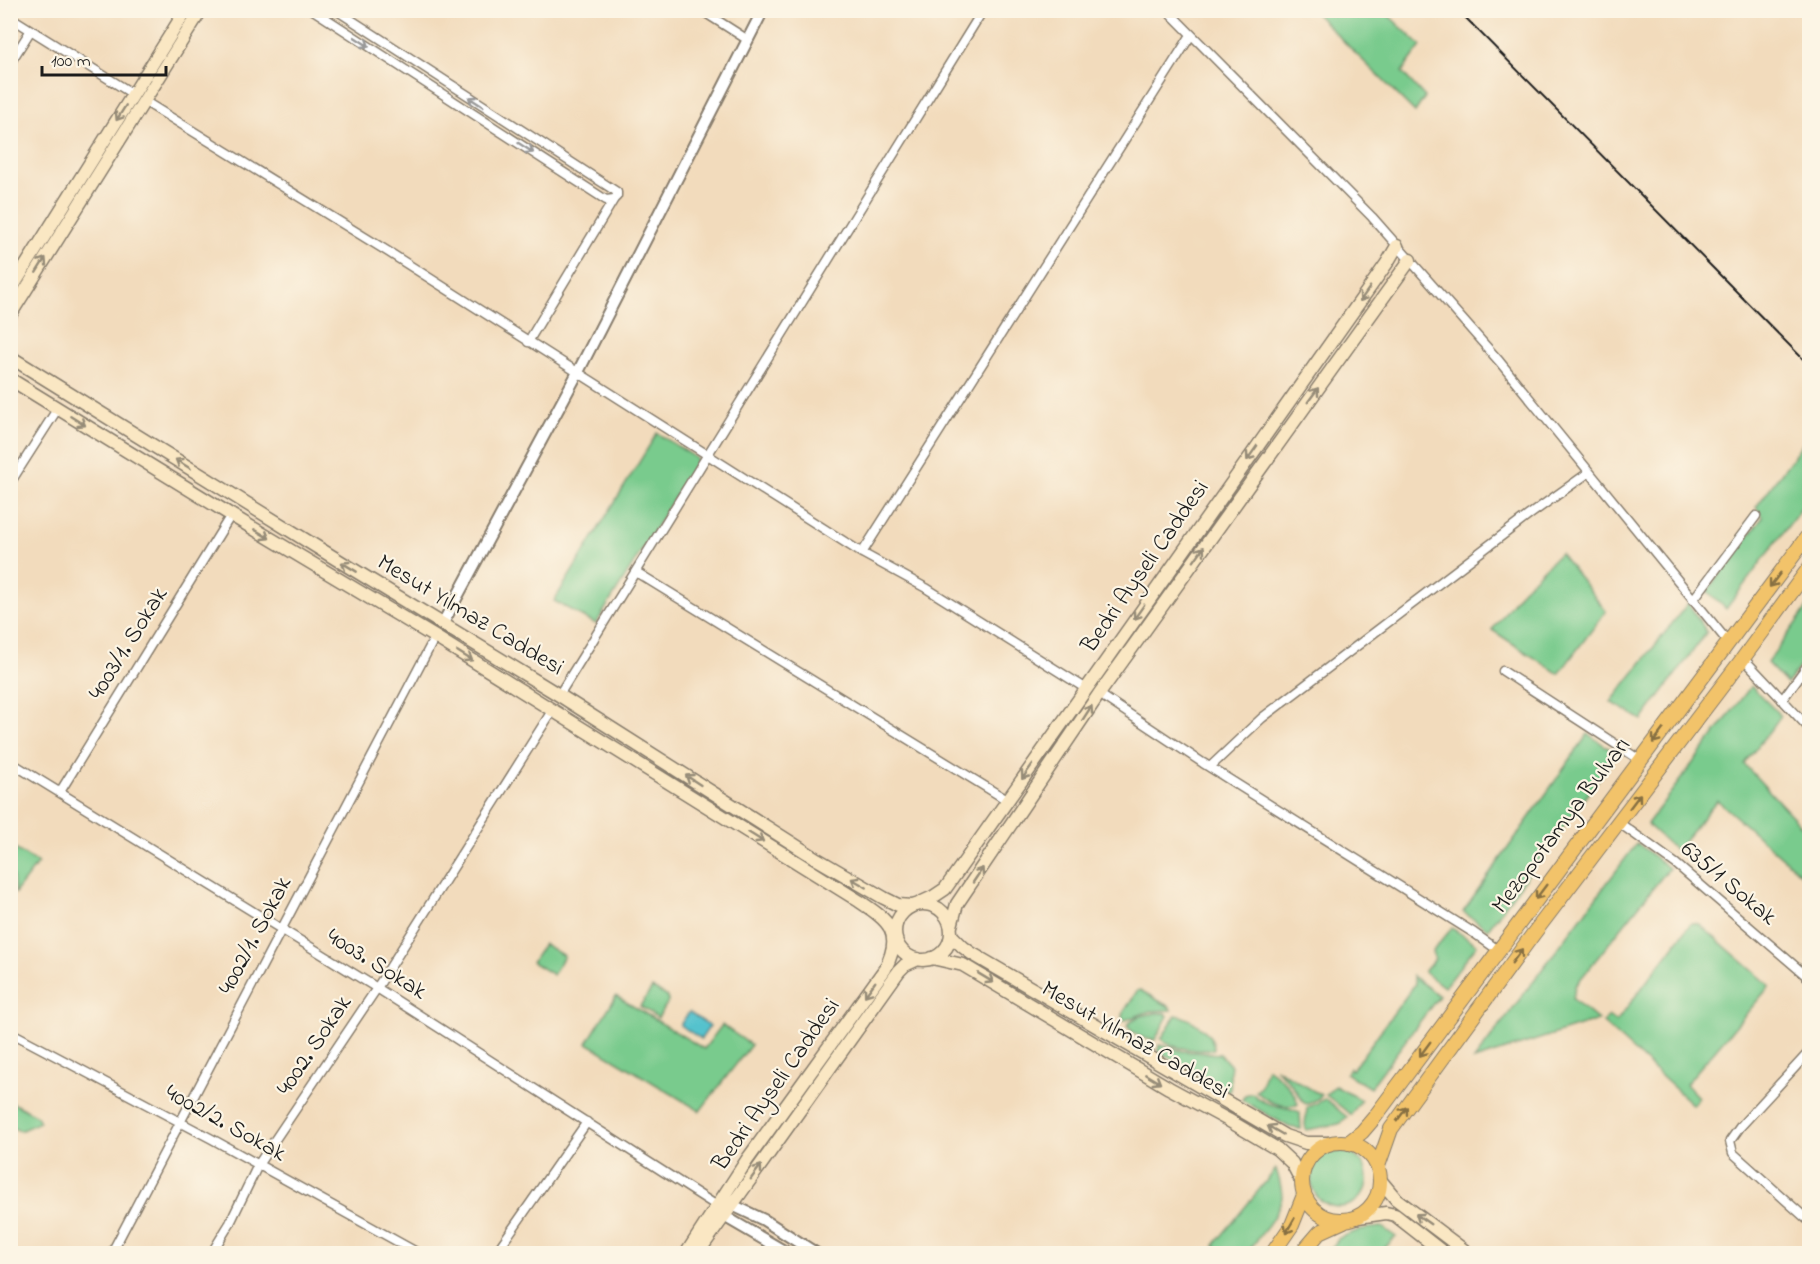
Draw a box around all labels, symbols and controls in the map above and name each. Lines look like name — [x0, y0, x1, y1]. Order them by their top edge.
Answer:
one-way arrow — [354, 36, 371, 49]
scale bar — [42, 39, 166, 77]
text: 100 m — [51, 49, 91, 75]
one-way arrow — [468, 96, 485, 108]
one-way arrow — [115, 104, 127, 121]
one-way arrow — [517, 143, 534, 155]
one-way arrow — [35, 257, 47, 274]
one-way arrow — [1359, 286, 1371, 302]
one-way arrow — [1307, 388, 1319, 404]
one-way arrow — [69, 415, 86, 427]
one-way arrow — [1246, 445, 1258, 461]
one-way arrow — [175, 457, 192, 470]
street label: Bedri Ayseli Caddesi — [1073, 473, 1220, 662]
one-way arrow — [253, 528, 270, 540]
street label: Mesut Yılmaz Caddesi — [370, 546, 570, 686]
one-way arrow — [1193, 546, 1205, 562]
one-way arrow — [341, 561, 358, 573]
one-way arrow — [1768, 571, 1781, 587]
street label: 4003/1. Sokak — [80, 580, 178, 707]
one-way arrow — [1133, 604, 1145, 620]
one-way arrow — [456, 651, 473, 663]
one-way arrow — [1081, 706, 1093, 722]
one-way arrow — [1651, 727, 1664, 743]
street label: Mezopotamya Bulvarı — [1484, 730, 1641, 922]
one-way arrow — [1021, 763, 1033, 779]
one-way arrow — [685, 774, 702, 786]
one-way arrow — [1628, 793, 1641, 809]
one-way arrow — [747, 830, 764, 843]
street label: 635/1 Sokak — [1672, 833, 1784, 935]
one-way arrow — [972, 867, 984, 884]
street label: 4002/1. Sokak — [210, 870, 302, 1001]
one-way arrow — [851, 877, 868, 889]
one-way arrow — [1535, 884, 1548, 900]
street label: 4003. Sokak — [319, 920, 433, 1010]
one-way arrow — [1511, 949, 1523, 965]
one-way arrow — [977, 973, 994, 985]
street label: Mesut Yılmaz Caddesi — [1034, 973, 1236, 1109]
one-way arrow — [864, 981, 876, 997]
street label: 4002. Sokak — [268, 988, 362, 1103]
street label: Bedri Ayseli Caddesi — [704, 991, 851, 1180]
one-way arrow — [1419, 1040, 1431, 1056]
one-way arrow — [1144, 1073, 1161, 1085]
street label: 4002/2. Sokak — [158, 1076, 292, 1172]
one-way arrow — [1396, 1106, 1408, 1122]
one-way arrow — [1267, 1124, 1284, 1136]
one-way arrow — [750, 1164, 762, 1180]
one-way arrow — [1416, 1213, 1432, 1225]
one-way arrow — [1284, 1217, 1296, 1234]

